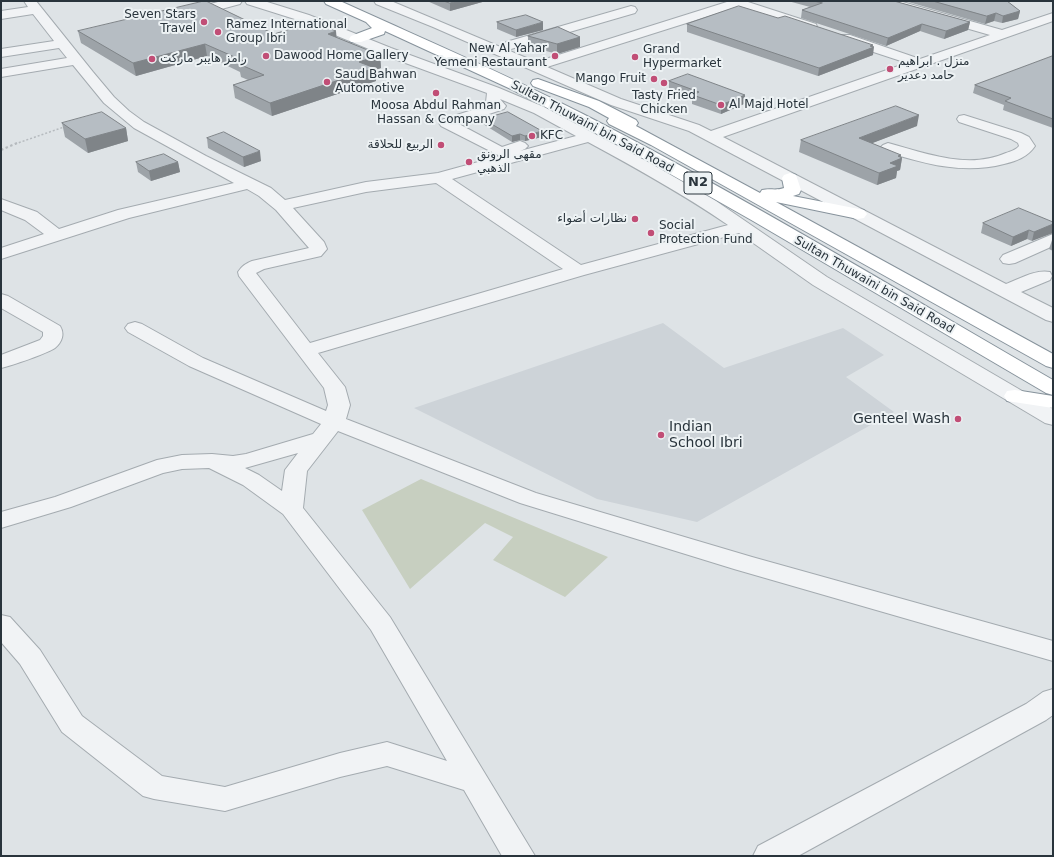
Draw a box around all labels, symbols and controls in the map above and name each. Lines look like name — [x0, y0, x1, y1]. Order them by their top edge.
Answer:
place label: Seven Stars Travel — [124, 8, 196, 36]
marker: Seven Stars Travel — [199, 17, 209, 27]
place label: Ramez International Group Ibri — [226, 18, 347, 46]
marker: Ramez International Group Ibri — [213, 27, 223, 37]
place label: New Al Yahar Yemeni Restaurant — [434, 42, 547, 70]
place label: Grand Hypermarket — [643, 43, 721, 71]
place label: Dawood Home Gallery — [274, 49, 409, 63]
marker: Dawood Home Gallery — [261, 51, 271, 61]
marker: New Al Yahar Yemeni Restaurant — [550, 51, 560, 61]
place label: رامز هايبر ماركت — [160, 52, 247, 66]
marker: Grand Hypermarket — [630, 52, 640, 62]
marker: رامز هايبر ماركت — [147, 54, 157, 64]
place label: منزل . ابراهيم حامد دعدير — [898, 55, 969, 83]
marker: منزل . ابراهيم حامد دعدير — [885, 64, 895, 74]
place label: Saud Bahwan Automotive — [335, 68, 417, 96]
place label: Mango Fruit — [575, 72, 646, 86]
marker: Mango Fruit — [649, 74, 659, 84]
marker: Saud Bahwan Automotive — [322, 77, 332, 87]
street label: Sultan Thuwaini bin Said Road — [508, 78, 676, 176]
marker: Tasty Fried Chicken — [659, 78, 669, 88]
marker: Moosa Abdul Rahman Hassan & Company — [431, 88, 441, 98]
place label: Tasty Fried Chicken — [632, 89, 696, 117]
place label: Al Majd Hotel — [729, 98, 809, 112]
place label: Moosa Abdul Rahman Hassan & Company — [371, 99, 501, 127]
marker: Al Majd Hotel — [716, 100, 726, 110]
place label: KFC — [540, 129, 563, 143]
marker: KFC — [527, 131, 537, 141]
place label: الربيع للحلاقة — [368, 138, 433, 152]
marker: الربيع للحلاقة — [436, 140, 446, 150]
place label: مقهى الرونق الذهبي — [477, 148, 542, 176]
marker: مقهى الرونق الذهبي — [464, 157, 474, 167]
road number: N2 — [684, 172, 712, 194]
place label: نظارات أضواء — [557, 212, 627, 226]
marker: نظارات أضواء — [630, 214, 640, 224]
place label: Social Protection Fund — [659, 219, 753, 247]
marker: Social Protection Fund — [646, 228, 656, 238]
street label: Sultan Thuwaini bin Said Road — [792, 233, 956, 337]
place label: Genteel Wash — [853, 411, 950, 427]
marker: Genteel Wash — [953, 414, 963, 424]
place label: Indian School Ibri — [669, 419, 743, 452]
marker: Indian School Ibri — [656, 430, 666, 440]

